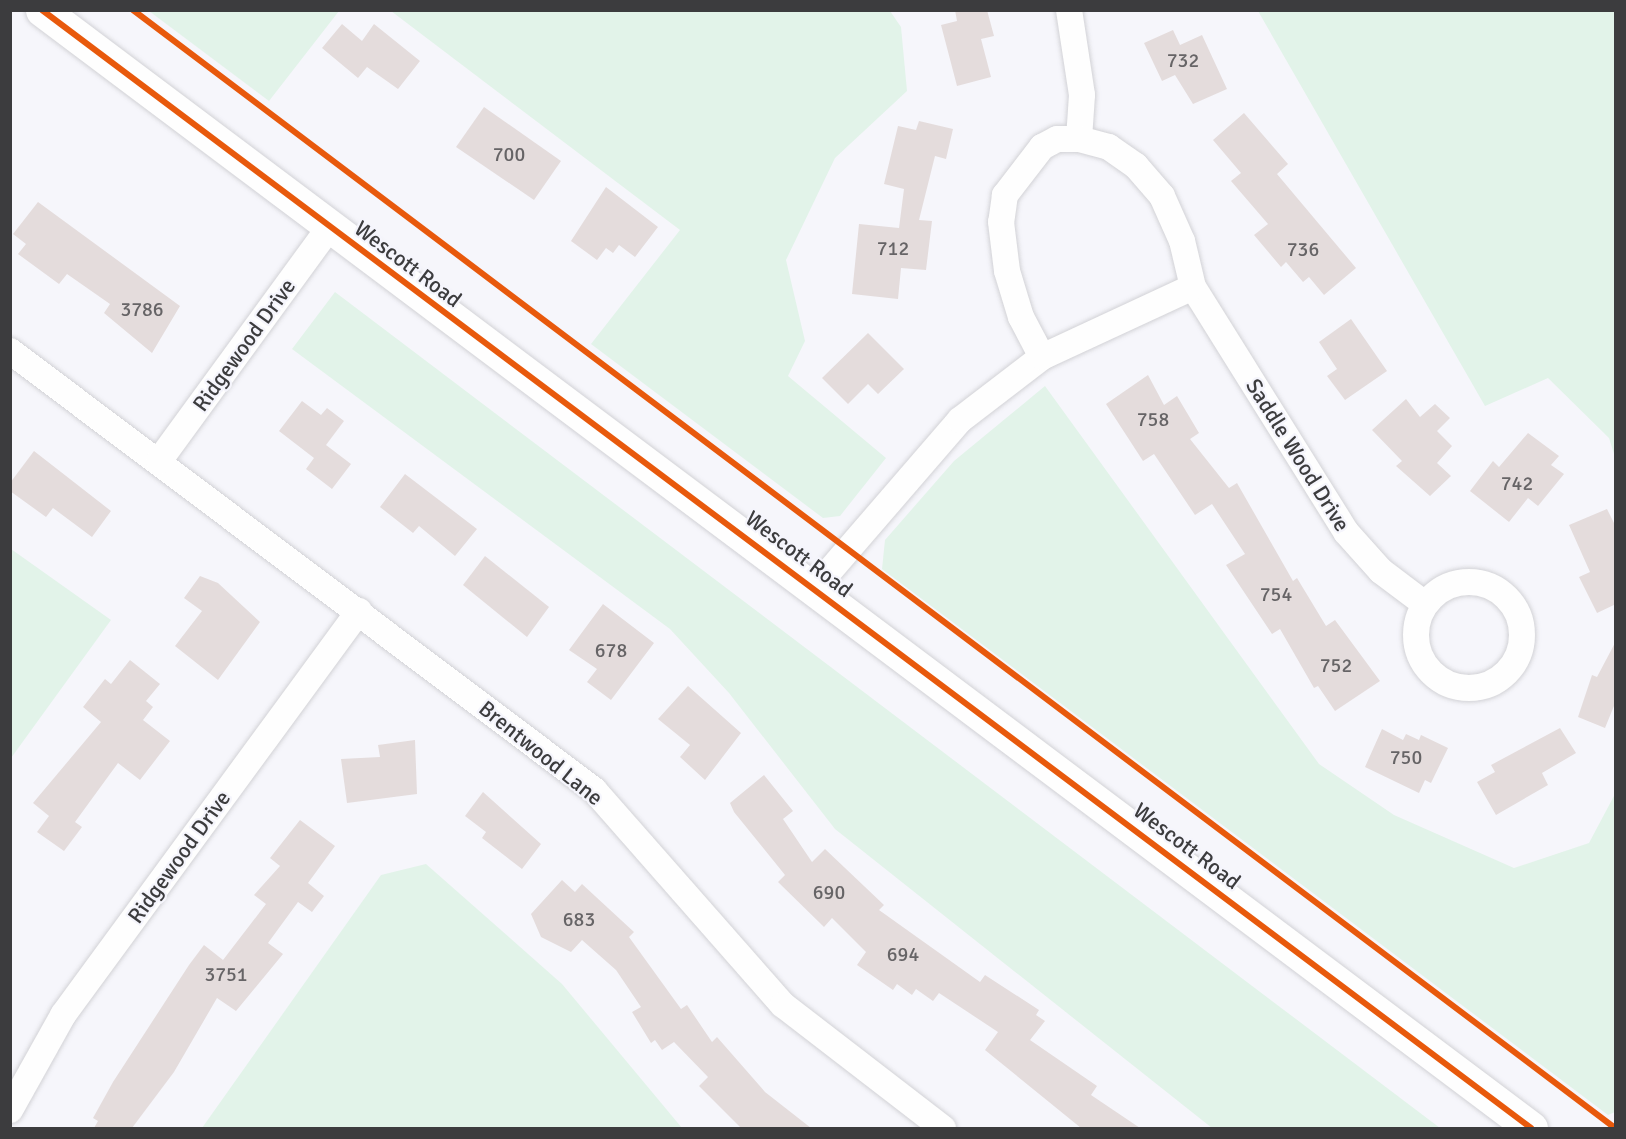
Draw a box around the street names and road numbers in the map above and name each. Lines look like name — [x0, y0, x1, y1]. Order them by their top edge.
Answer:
street label: Wescott Road — [349, 215, 467, 313]
street label: Ridgewood Drive — [187, 274, 301, 416]
street label: Saddle Wood Drive — [1240, 374, 1356, 536]
street label: Wescott Road — [740, 505, 858, 603]
street label: Brentwood Lane — [474, 695, 608, 811]
street label: Ridgewood Drive — [122, 786, 236, 928]
street label: Wescott Road — [1128, 797, 1246, 895]

